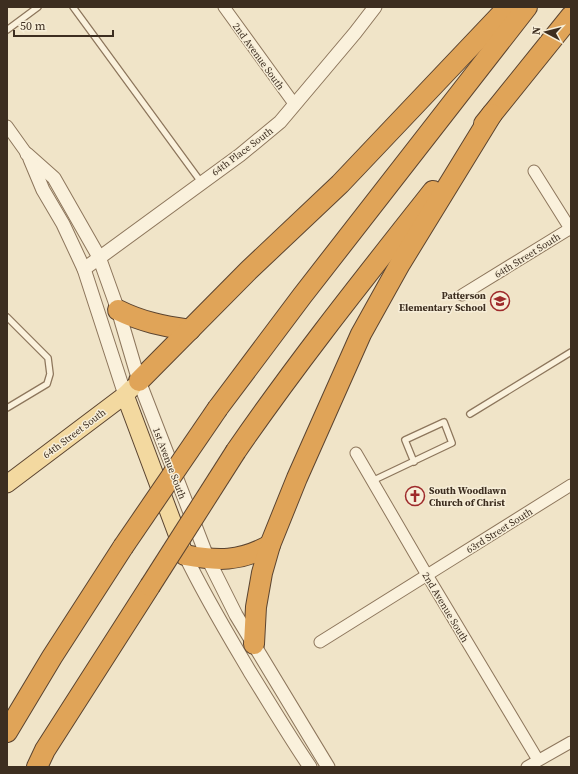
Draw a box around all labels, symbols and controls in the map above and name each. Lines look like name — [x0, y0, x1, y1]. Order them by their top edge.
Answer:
scale bar — [14, 12, 113, 38]
north arrow — [526, 12, 566, 52]
text: 50 m — [20, 18, 46, 34]
street label: 2nd Avenue South — [230, 20, 287, 92]
text: N — [529, 26, 545, 36]
street label: 64th Place South — [209, 124, 276, 179]
street label: 64th Street South — [492, 230, 563, 281]
place label: Patterson Elementary School — [399, 289, 486, 314]
school or university icon: Patterson Elementary School — [489, 290, 511, 312]
street label: 64th Street South — [40, 406, 108, 461]
street label: 1st Avenue South — [150, 426, 189, 501]
place label: South Woodlawn Church of Christ — [429, 484, 506, 509]
church icon: South Woodlawn Church of Christ — [404, 485, 426, 507]
street label: 63rd Street South — [464, 505, 535, 556]
street label: 2nd Avenue South — [419, 570, 472, 645]

